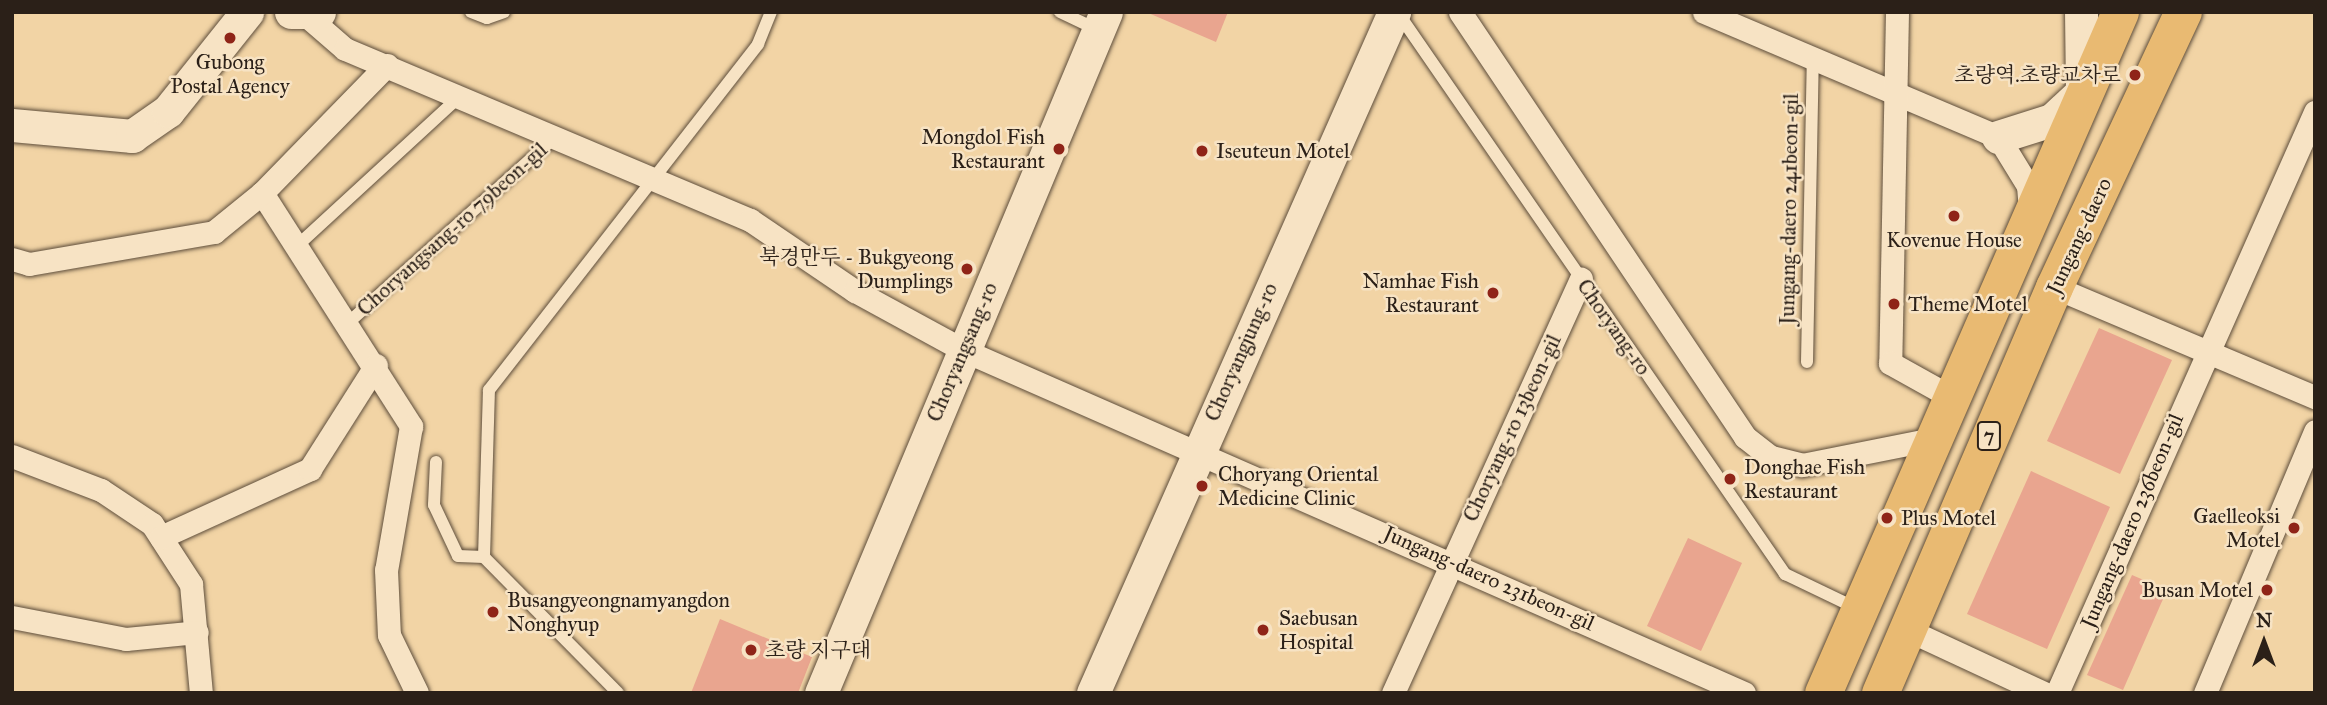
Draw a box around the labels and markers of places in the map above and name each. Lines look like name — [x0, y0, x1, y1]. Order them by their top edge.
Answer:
marker: Gubong Postal Agency — [222, 30, 238, 46]
place label: Gubong Postal Agency — [170, 49, 290, 99]
place label: 초량역.초량교차로 — [1954, 62, 2121, 88]
marker: 초량역.초량교차로 — [2127, 67, 2143, 83]
place label: Mongdol Fish Restaurant — [921, 124, 1045, 174]
place label: Iseuteun Motel — [1216, 138, 1350, 164]
marker: Mongdol Fish Restaurant — [1051, 141, 1067, 157]
marker: Iseuteun Motel — [1194, 143, 1210, 159]
marker: Kovenue House — [1946, 208, 1962, 224]
place label: Kovenue House — [1886, 227, 2022, 253]
place label: 북경만두 - Bukgyeong Dumplings — [759, 244, 953, 294]
marker: 북경만두 - Bukgyeong Dumplings — [959, 261, 975, 277]
place label: Namhae Fish Restaurant — [1363, 268, 1479, 318]
marker: Namhae Fish Restaurant — [1485, 285, 1501, 301]
place label: Theme Motel — [1908, 291, 2028, 317]
marker: Theme Motel — [1886, 296, 1902, 312]
place label: Donghae Fish Restaurant — [1744, 454, 1865, 504]
place label: Choryang Oriental Medicine Clinic — [1218, 461, 1378, 511]
marker: Donghae Fish Restaurant — [1722, 471, 1738, 487]
marker: Choryang Oriental Medicine Clinic — [1192, 476, 1212, 496]
place label: Gaelleoksi Motel — [2193, 503, 2280, 553]
place label: Plus Motel — [1901, 505, 1996, 531]
marker: Plus Motel — [1879, 510, 1895, 526]
marker: Gaelleoksi Motel — [2286, 520, 2302, 536]
place label: Busan Motel — [2142, 577, 2253, 603]
marker: Busan Motel — [2259, 582, 2275, 598]
place label: Busangyeongnamyangdon Nonghyup — [507, 587, 730, 637]
marker: Busangyeongnamyangdon Nonghyup — [485, 604, 501, 620]
place label: Saebusan Hospital — [1279, 605, 1358, 655]
marker: Saebusan Hospital — [1253, 620, 1273, 640]
place label: 초량 지구대 — [765, 637, 871, 663]
marker: 초량 지구대 — [743, 642, 759, 658]

